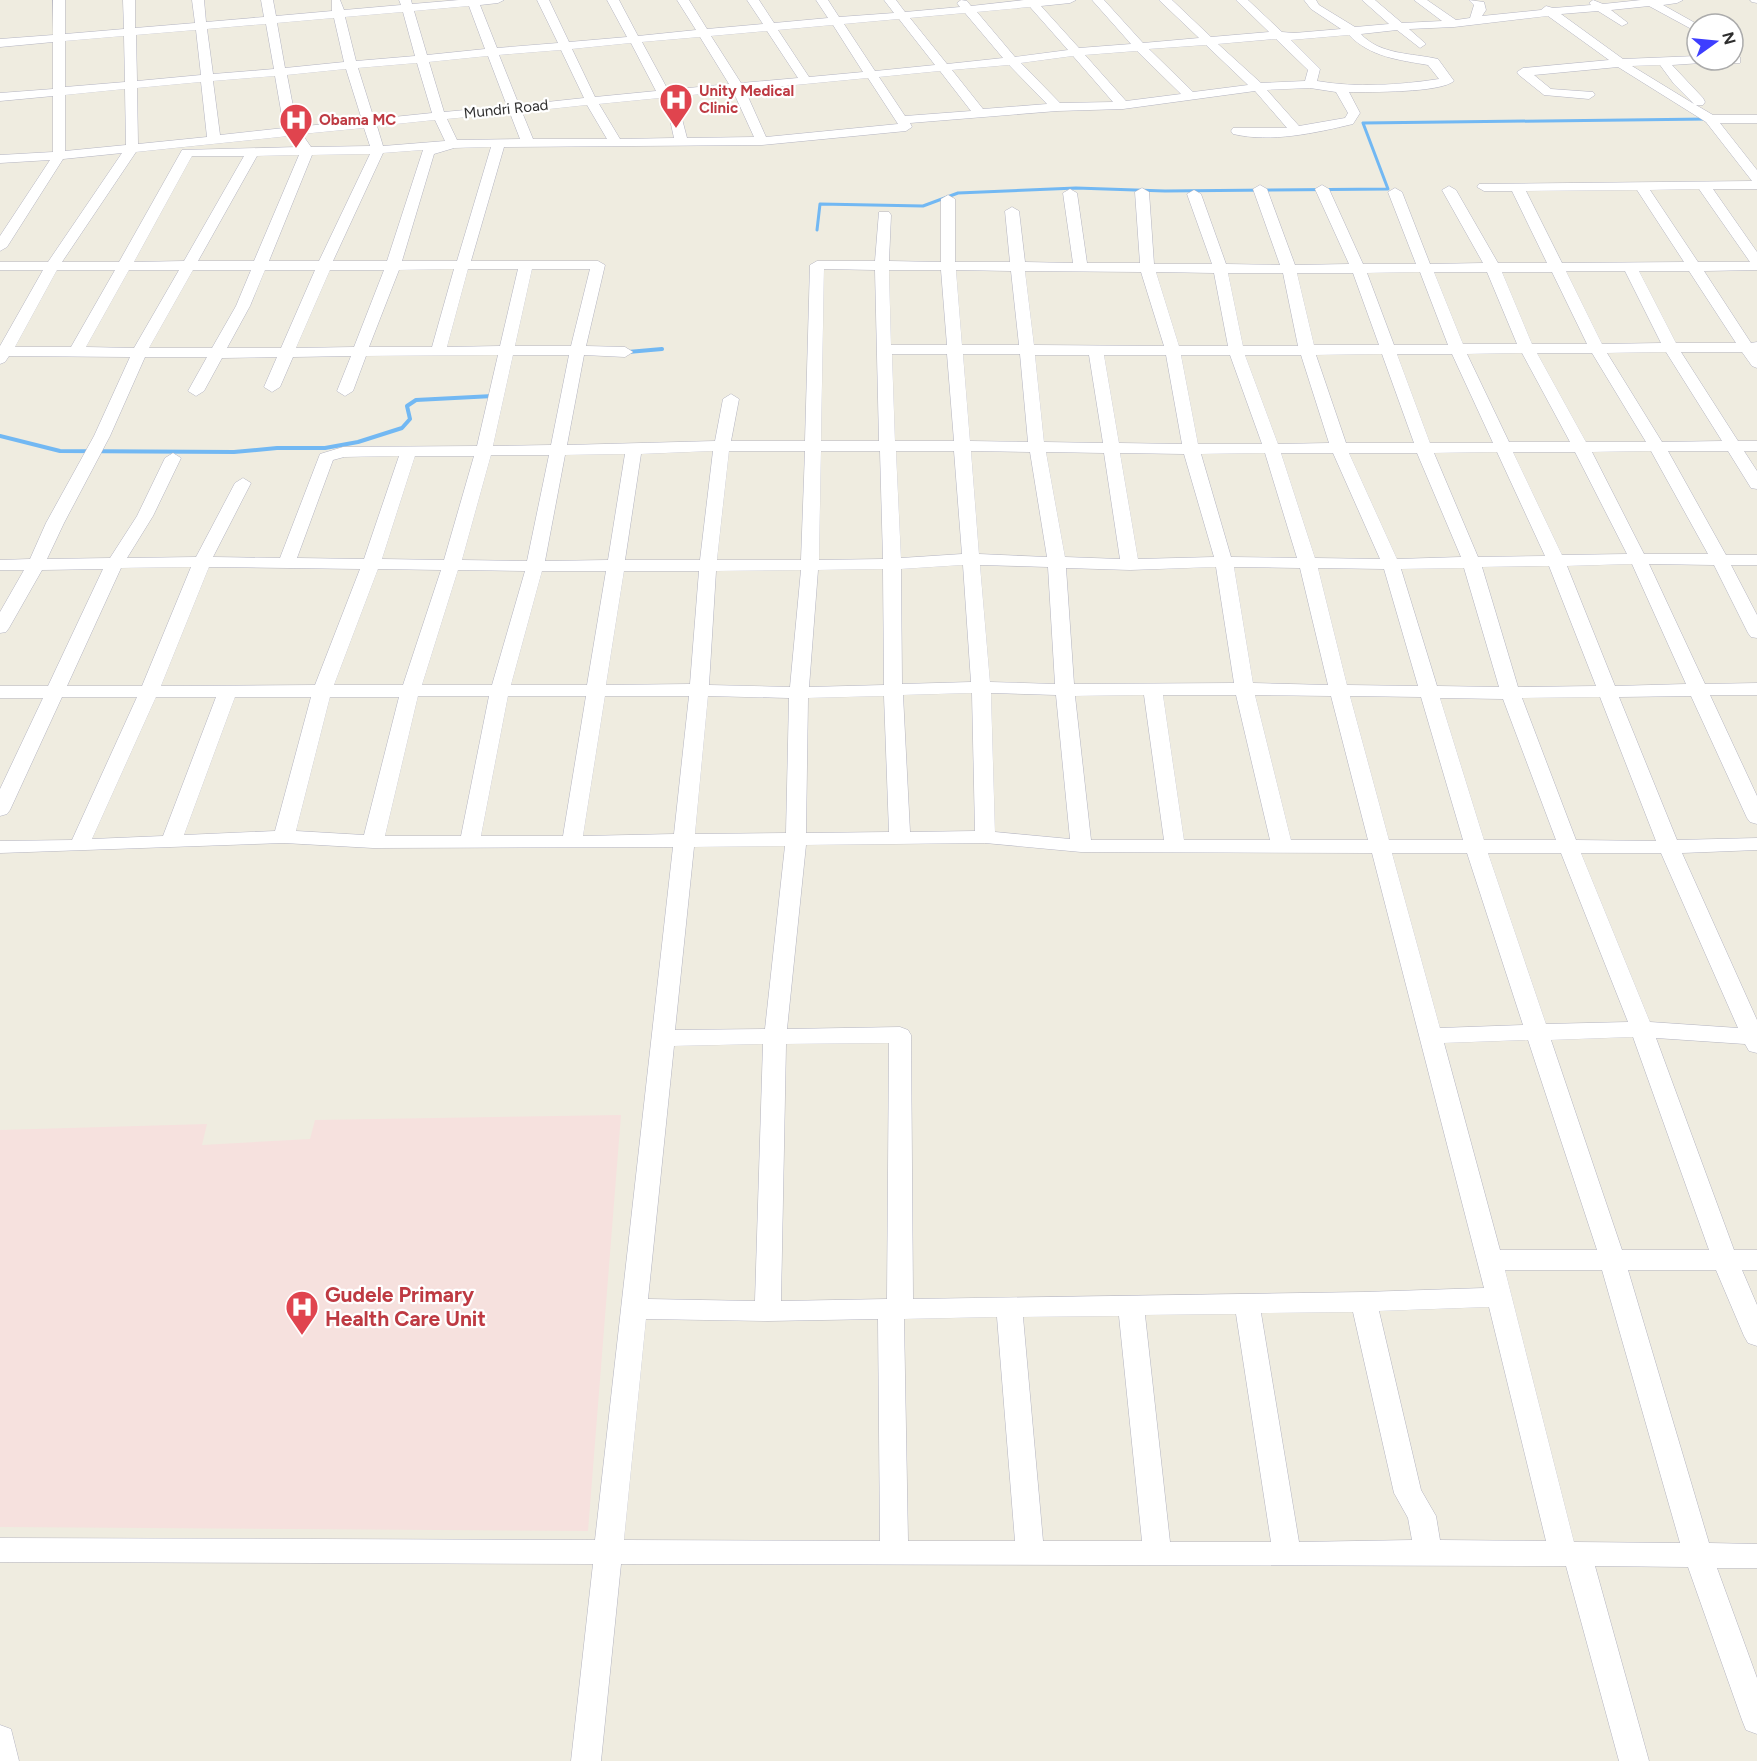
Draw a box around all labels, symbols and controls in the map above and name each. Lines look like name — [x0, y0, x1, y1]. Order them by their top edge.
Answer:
north arrow — [1685, 12, 1745, 72]
text: N — [1718, 30, 1740, 47]
hospital icon: Unity Medical Clinic — [658, 82, 694, 129]
place label: Unity Medical Clinic — [699, 82, 794, 117]
street label: Mundri Road — [463, 96, 549, 122]
hospital icon: Obama MC — [278, 102, 314, 149]
place label: Obama MC — [319, 111, 396, 129]
place label: Gudele Primary Health Care Unit — [325, 1282, 486, 1331]
hospital icon: Gudele Primary Health Care Unit — [284, 1289, 320, 1336]

